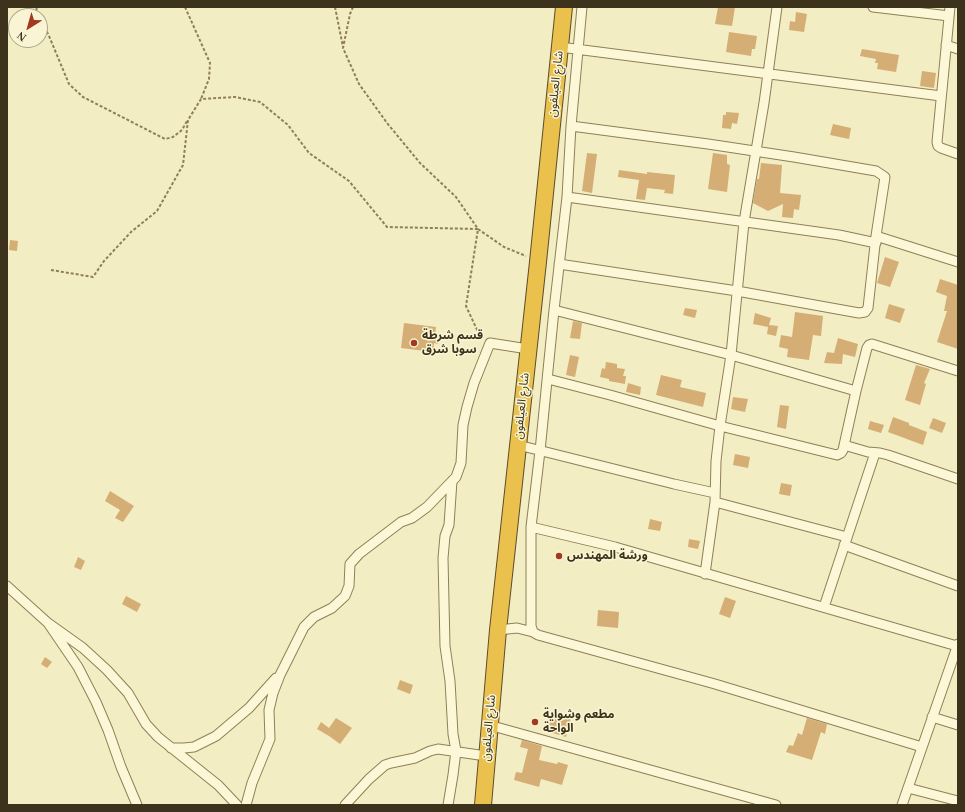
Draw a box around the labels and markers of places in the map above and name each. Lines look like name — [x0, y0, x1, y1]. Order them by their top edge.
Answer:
place label: قسم شرطة سوبا شرق — [422, 329, 483, 357]
marker: قسم شرطة سوبا شرق — [409, 338, 419, 348]
place label: ورشة المهندس — [567, 549, 648, 563]
marker: ورشة المهندس — [554, 551, 564, 561]
place label: مطعم وشواية الواحة — [543, 708, 615, 736]
marker: مطعم وشواية الواحة — [530, 717, 540, 727]

